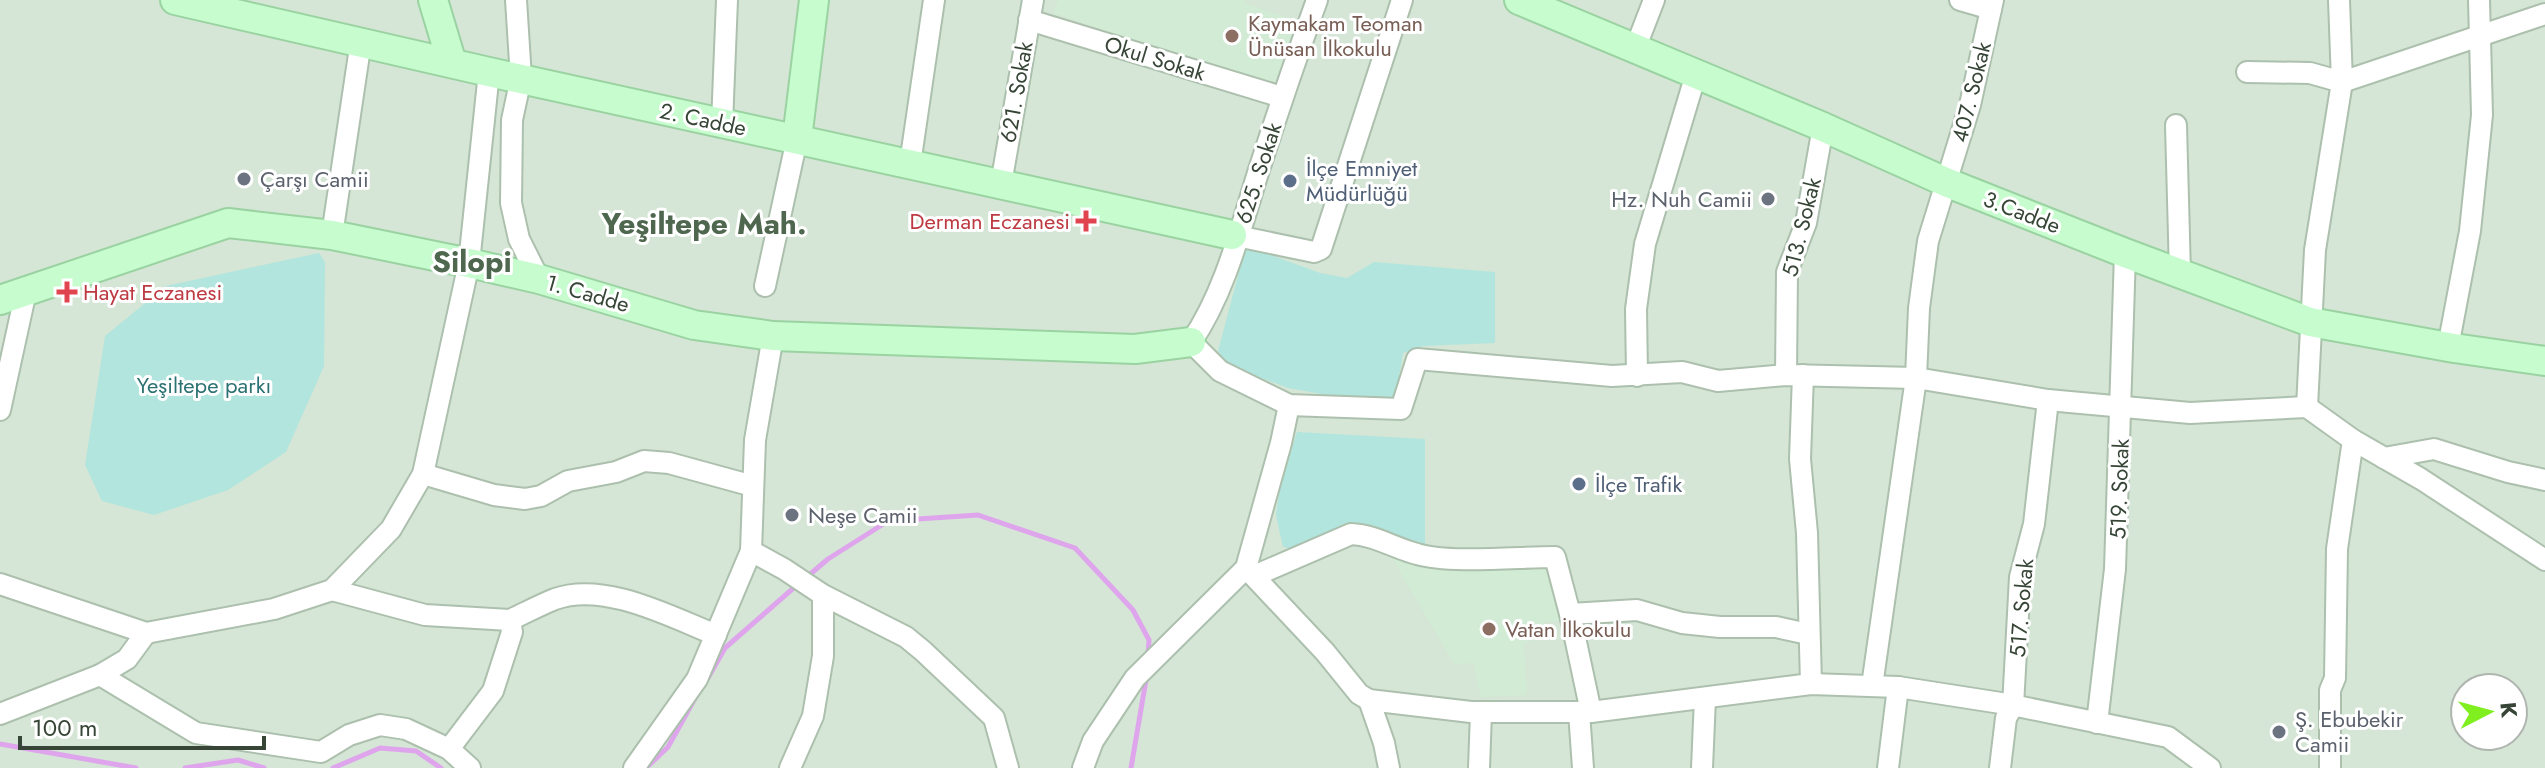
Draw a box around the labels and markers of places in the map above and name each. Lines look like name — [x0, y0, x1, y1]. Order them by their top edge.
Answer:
place label: Kaymakam Teoman Ünüsan İlkokulu — [1248, 7, 1423, 64]
marker: Kaymakam Teoman Ünüsan İlkokulu — [1223, 27, 1241, 45]
place label: İlçe Emniyet Müdürlüğü — [1306, 152, 1418, 209]
place label: Çarşı Camii — [260, 163, 369, 195]
marker: Çarşı Camii — [235, 170, 253, 188]
marker: İlçe Emniyet Müdürlüğü — [1281, 172, 1299, 190]
place label: Hz. Nuh Camii — [1611, 183, 1752, 215]
marker: Hz. Nuh Camii — [1759, 190, 1777, 208]
place label: Derman Eczanesi — [909, 205, 1070, 237]
marker: Derman Eczanesi — [1077, 212, 1095, 230]
place label: Hayat Eczanesi — [83, 276, 222, 308]
marker: Hayat Eczanesi — [58, 283, 76, 301]
place label: İlçe Trafik — [1595, 468, 1683, 500]
marker: İlçe Trafik — [1570, 475, 1588, 493]
place label: Neşe Camii — [808, 499, 917, 531]
marker: Neşe Camii — [783, 506, 801, 524]
place label: Vatan İlkokulu — [1505, 613, 1631, 645]
marker: Vatan İlkokulu — [1480, 620, 1498, 638]
place label: Ş. Ebubekir Camii — [2295, 703, 2404, 760]
marker: Ş. Ebubekir Camii — [2270, 723, 2288, 741]

